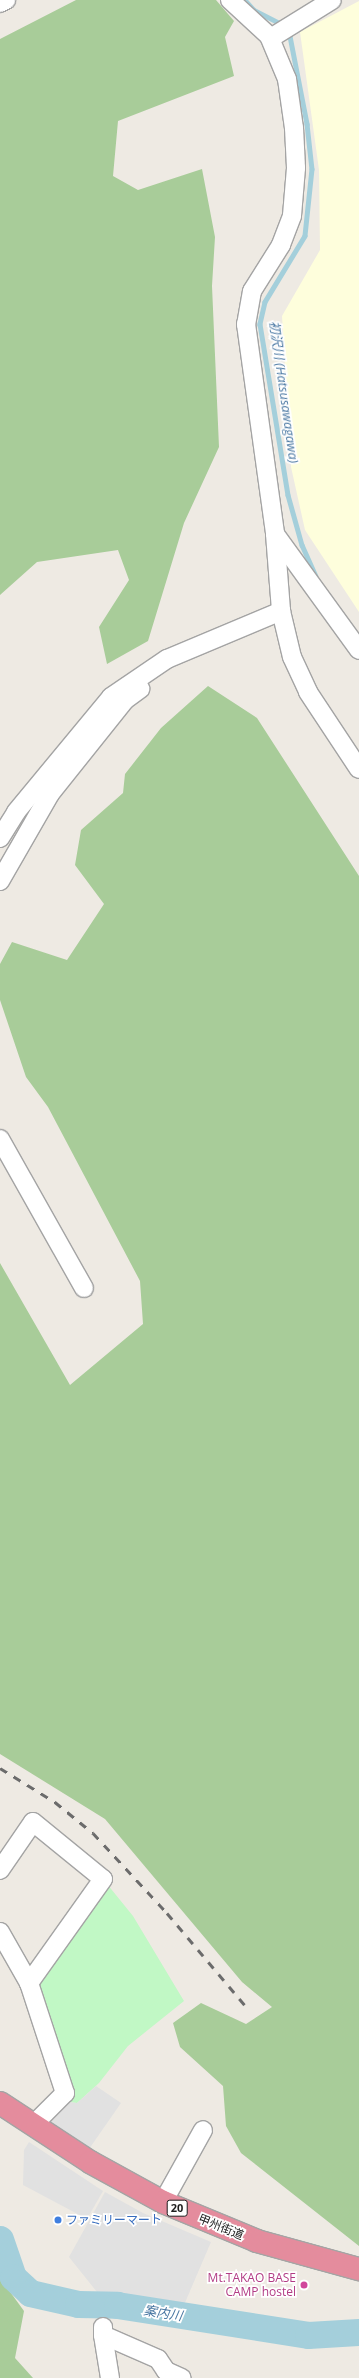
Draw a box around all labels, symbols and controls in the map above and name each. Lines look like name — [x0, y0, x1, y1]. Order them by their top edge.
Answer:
water label: 初沢川 (Hatsusawagawa) — [266, 320, 302, 464]
road number: 20 — [166, 2199, 188, 2217]
street label: 甲州街道 — [196, 2211, 246, 2243]
place label: ファミリーマート — [66, 2213, 162, 2227]
marker: ファミリーマート — [53, 2215, 63, 2225]
place label: Mt.TAKAO BASE CAMP hostel — [208, 2271, 296, 2299]
marker: Mt.TAKAO BASE CAMP hostel — [299, 2280, 309, 2290]
water label: 案内川 — [143, 2302, 183, 2324]

